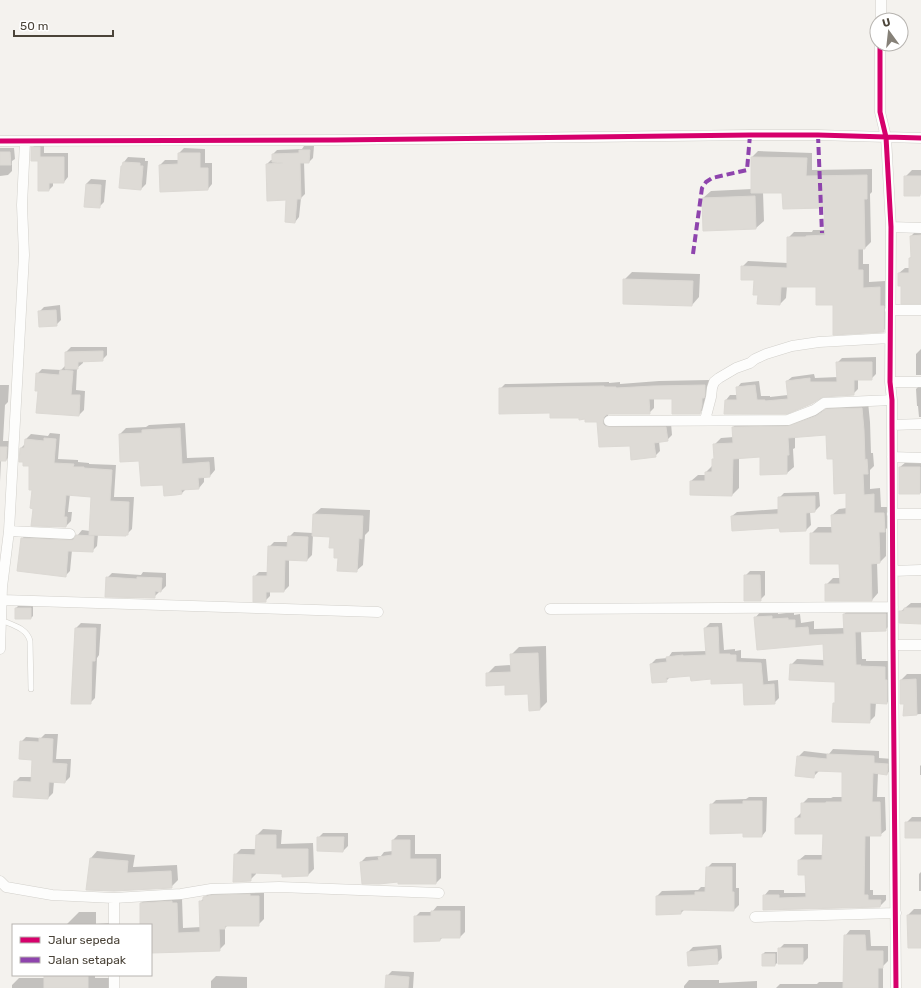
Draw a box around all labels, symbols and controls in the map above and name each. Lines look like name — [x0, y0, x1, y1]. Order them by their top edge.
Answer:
scale bar — [14, 12, 113, 38]
north arrow — [869, 12, 909, 52]
text: U — [881, 16, 892, 30]
text: 50 m — [20, 19, 48, 33]
legend — [12, 924, 152, 976]
text: Jalur sepeda — [48, 933, 120, 947]
text: Jalan setapak — [48, 953, 127, 967]

